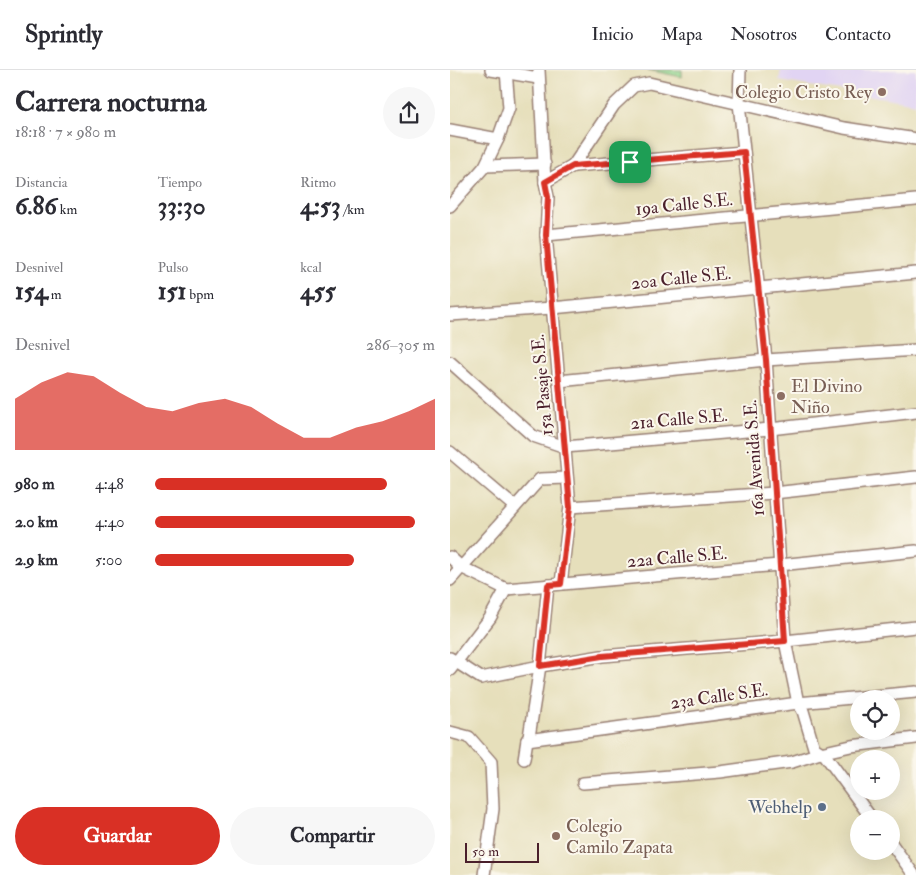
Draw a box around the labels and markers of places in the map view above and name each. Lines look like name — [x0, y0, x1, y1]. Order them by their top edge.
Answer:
place label: Colegio Cristo Rey — [735, 81, 873, 104]
marker: Colegio Cristo Rey — [876, 86, 888, 98]
pin — [609, 141, 651, 183]
place label: El Divino Niño — [791, 375, 863, 419]
marker: El Divino Niño — [775, 390, 787, 402]
place label: Webhelp — [747, 796, 812, 819]
marker: Webhelp — [816, 801, 828, 813]
place label: Colegio Camilo Zapata — [566, 815, 673, 859]
marker: Colegio Camilo Zapata — [550, 830, 562, 842]

